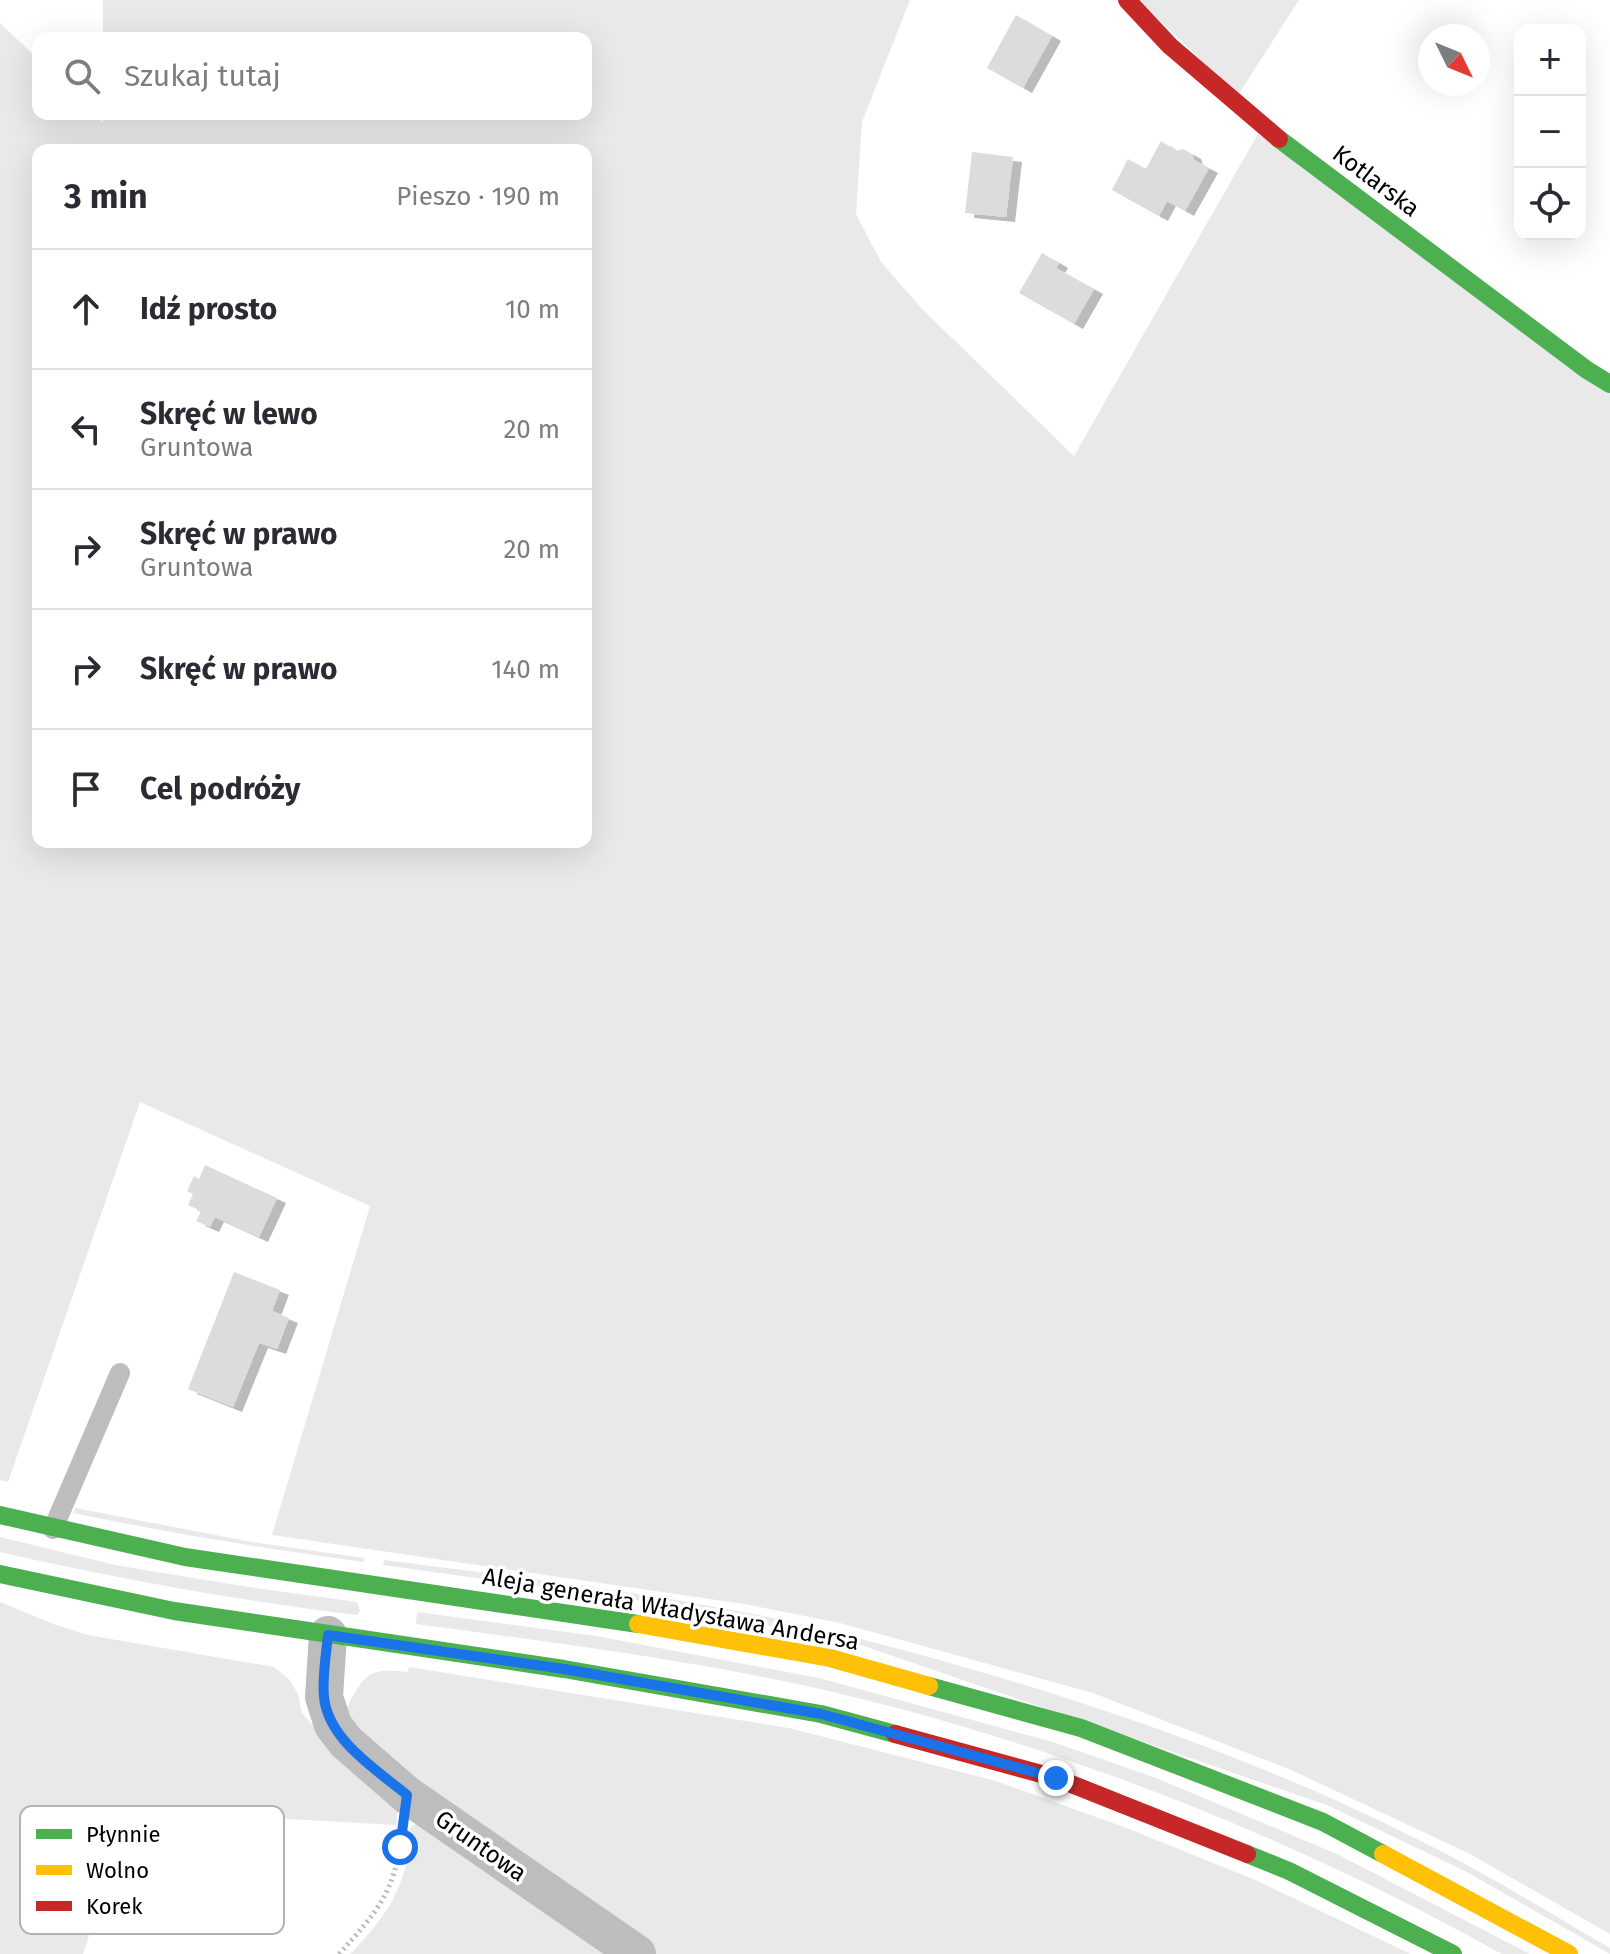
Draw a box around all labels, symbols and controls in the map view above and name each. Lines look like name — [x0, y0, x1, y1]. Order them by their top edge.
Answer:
north arrow — [1418, 24, 1490, 96]
map controls — [1514, 24, 1586, 240]
button: + — [1514, 24, 1586, 96]
search box — [32, 32, 592, 120]
icon: search — [60, 54, 104, 98]
text: Szukaj tutaj — [124, 58, 281, 94]
button: − — [1514, 96, 1586, 168]
street label: Kotlarska — [1327, 139, 1425, 223]
button: locate — [1514, 168, 1586, 240]
text: 3 min — [64, 176, 148, 217]
text: Pieszo · 190 m — [396, 181, 560, 212]
icon: ahead — [64, 287, 108, 331]
text: Idź prosto — [140, 291, 277, 327]
text: 10 m — [505, 294, 560, 325]
text: Skręć w lewo — [140, 396, 318, 432]
icon: left — [64, 407, 108, 451]
text: 20 m — [503, 414, 560, 445]
text: Gruntowa — [140, 432, 253, 463]
text: Skręć w prawo — [140, 516, 338, 552]
icon: right — [64, 527, 108, 571]
text: 20 m — [503, 534, 560, 565]
text: Gruntowa — [140, 552, 253, 583]
icon: right — [64, 647, 108, 691]
text: Skręć w prawo — [140, 651, 338, 687]
text: 140 m — [491, 654, 560, 685]
icon: arrive — [64, 767, 108, 811]
text: Cel podróży — [140, 771, 300, 807]
street label: Aleja generała Władysława Andersa — [481, 1562, 861, 1656]
route end — [1038, 1760, 1074, 1796]
street label: Gruntowa — [430, 1804, 532, 1888]
legend — [20, 1806, 284, 1934]
text: Płynnie — [86, 1821, 160, 1848]
route start — [382, 1829, 418, 1865]
text: Wolno — [86, 1857, 149, 1884]
text: Korek — [86, 1893, 143, 1920]

